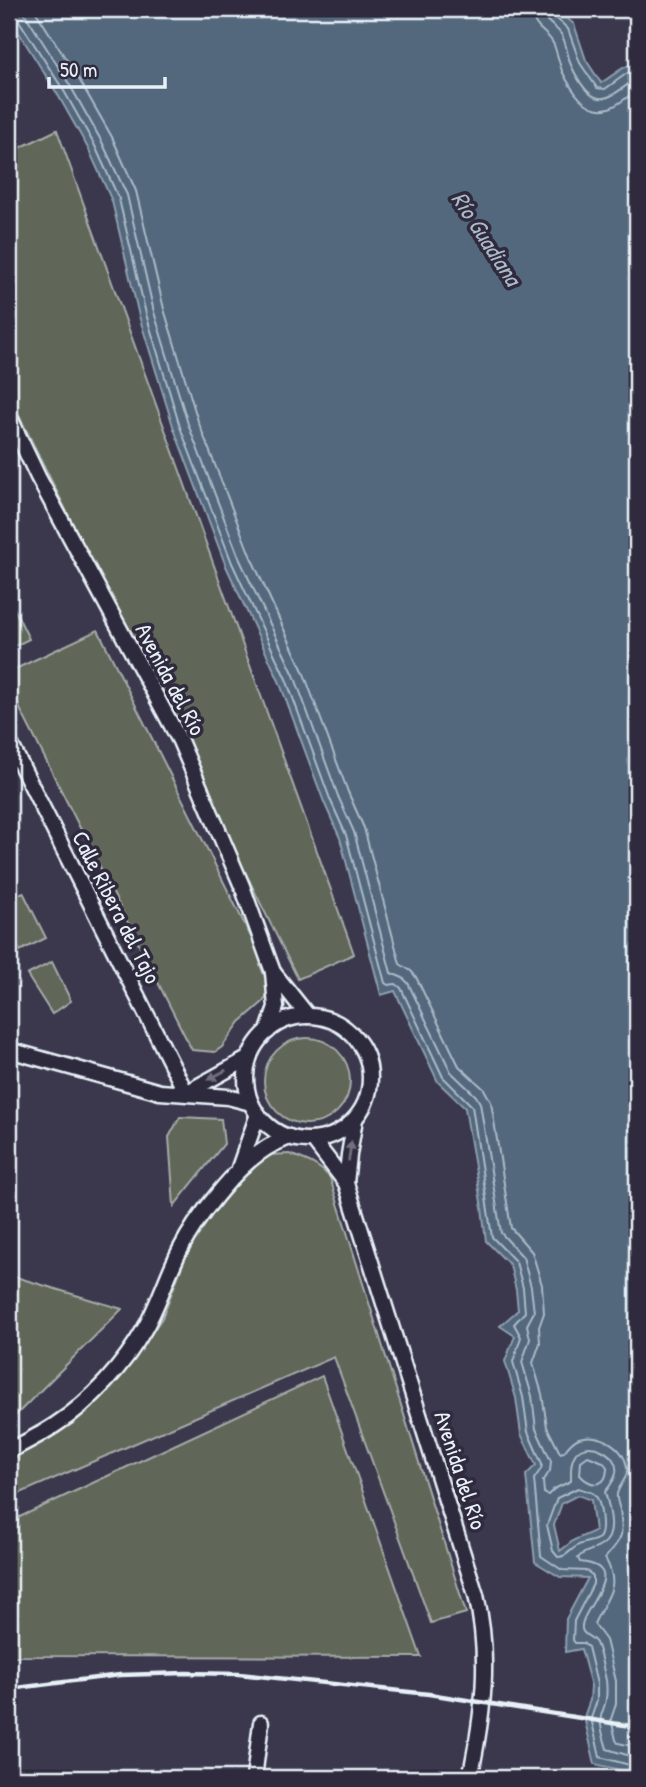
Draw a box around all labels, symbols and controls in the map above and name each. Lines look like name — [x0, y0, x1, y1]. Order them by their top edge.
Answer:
scale bar — [49, 46, 164, 90]
text: 50 m — [60, 55, 97, 84]
water label: Río Guadiana — [445, 185, 531, 293]
street label: Avenida del Río — [128, 618, 214, 740]
street label: Calle Ribera del Tajo — [65, 825, 169, 989]
one-way arrow — [208, 1069, 227, 1081]
one-way arrow — [345, 1140, 356, 1162]
street label: Avenida del Río — [427, 1407, 495, 1533]

